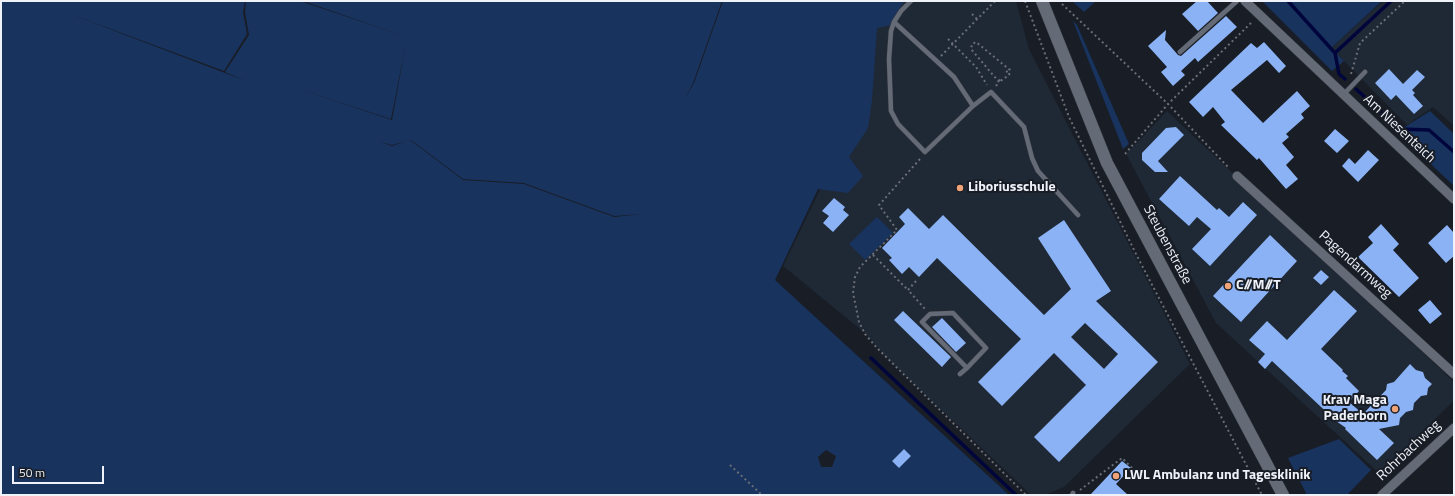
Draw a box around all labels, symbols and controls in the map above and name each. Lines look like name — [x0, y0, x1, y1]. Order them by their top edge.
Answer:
street label: Am Niesenteich — [1359, 91, 1439, 167]
place label: Liboriusschule — [968, 180, 1056, 196]
marker: Liboriusschule — [955, 183, 965, 193]
street label: Steubenstraße — [1139, 203, 1195, 287]
street label: Pagendarmweg — [1315, 228, 1395, 302]
place label: C//M//T — [1236, 278, 1281, 294]
marker: C//M//T — [1223, 281, 1233, 291]
place label: Krav Maga Paderborn — [1323, 393, 1387, 426]
marker: Krav Maga Paderborn — [1390, 404, 1400, 414]
street label: Rohrbachweg — [1374, 417, 1444, 485]
scale bar — [14, 458, 106, 484]
text: 50 m — [19, 463, 45, 482]
place label: LWL Ambulanz und Tagesklinik — [1124, 468, 1310, 484]
marker: LWL Ambulanz und Tagesklinik — [1111, 471, 1121, 481]

